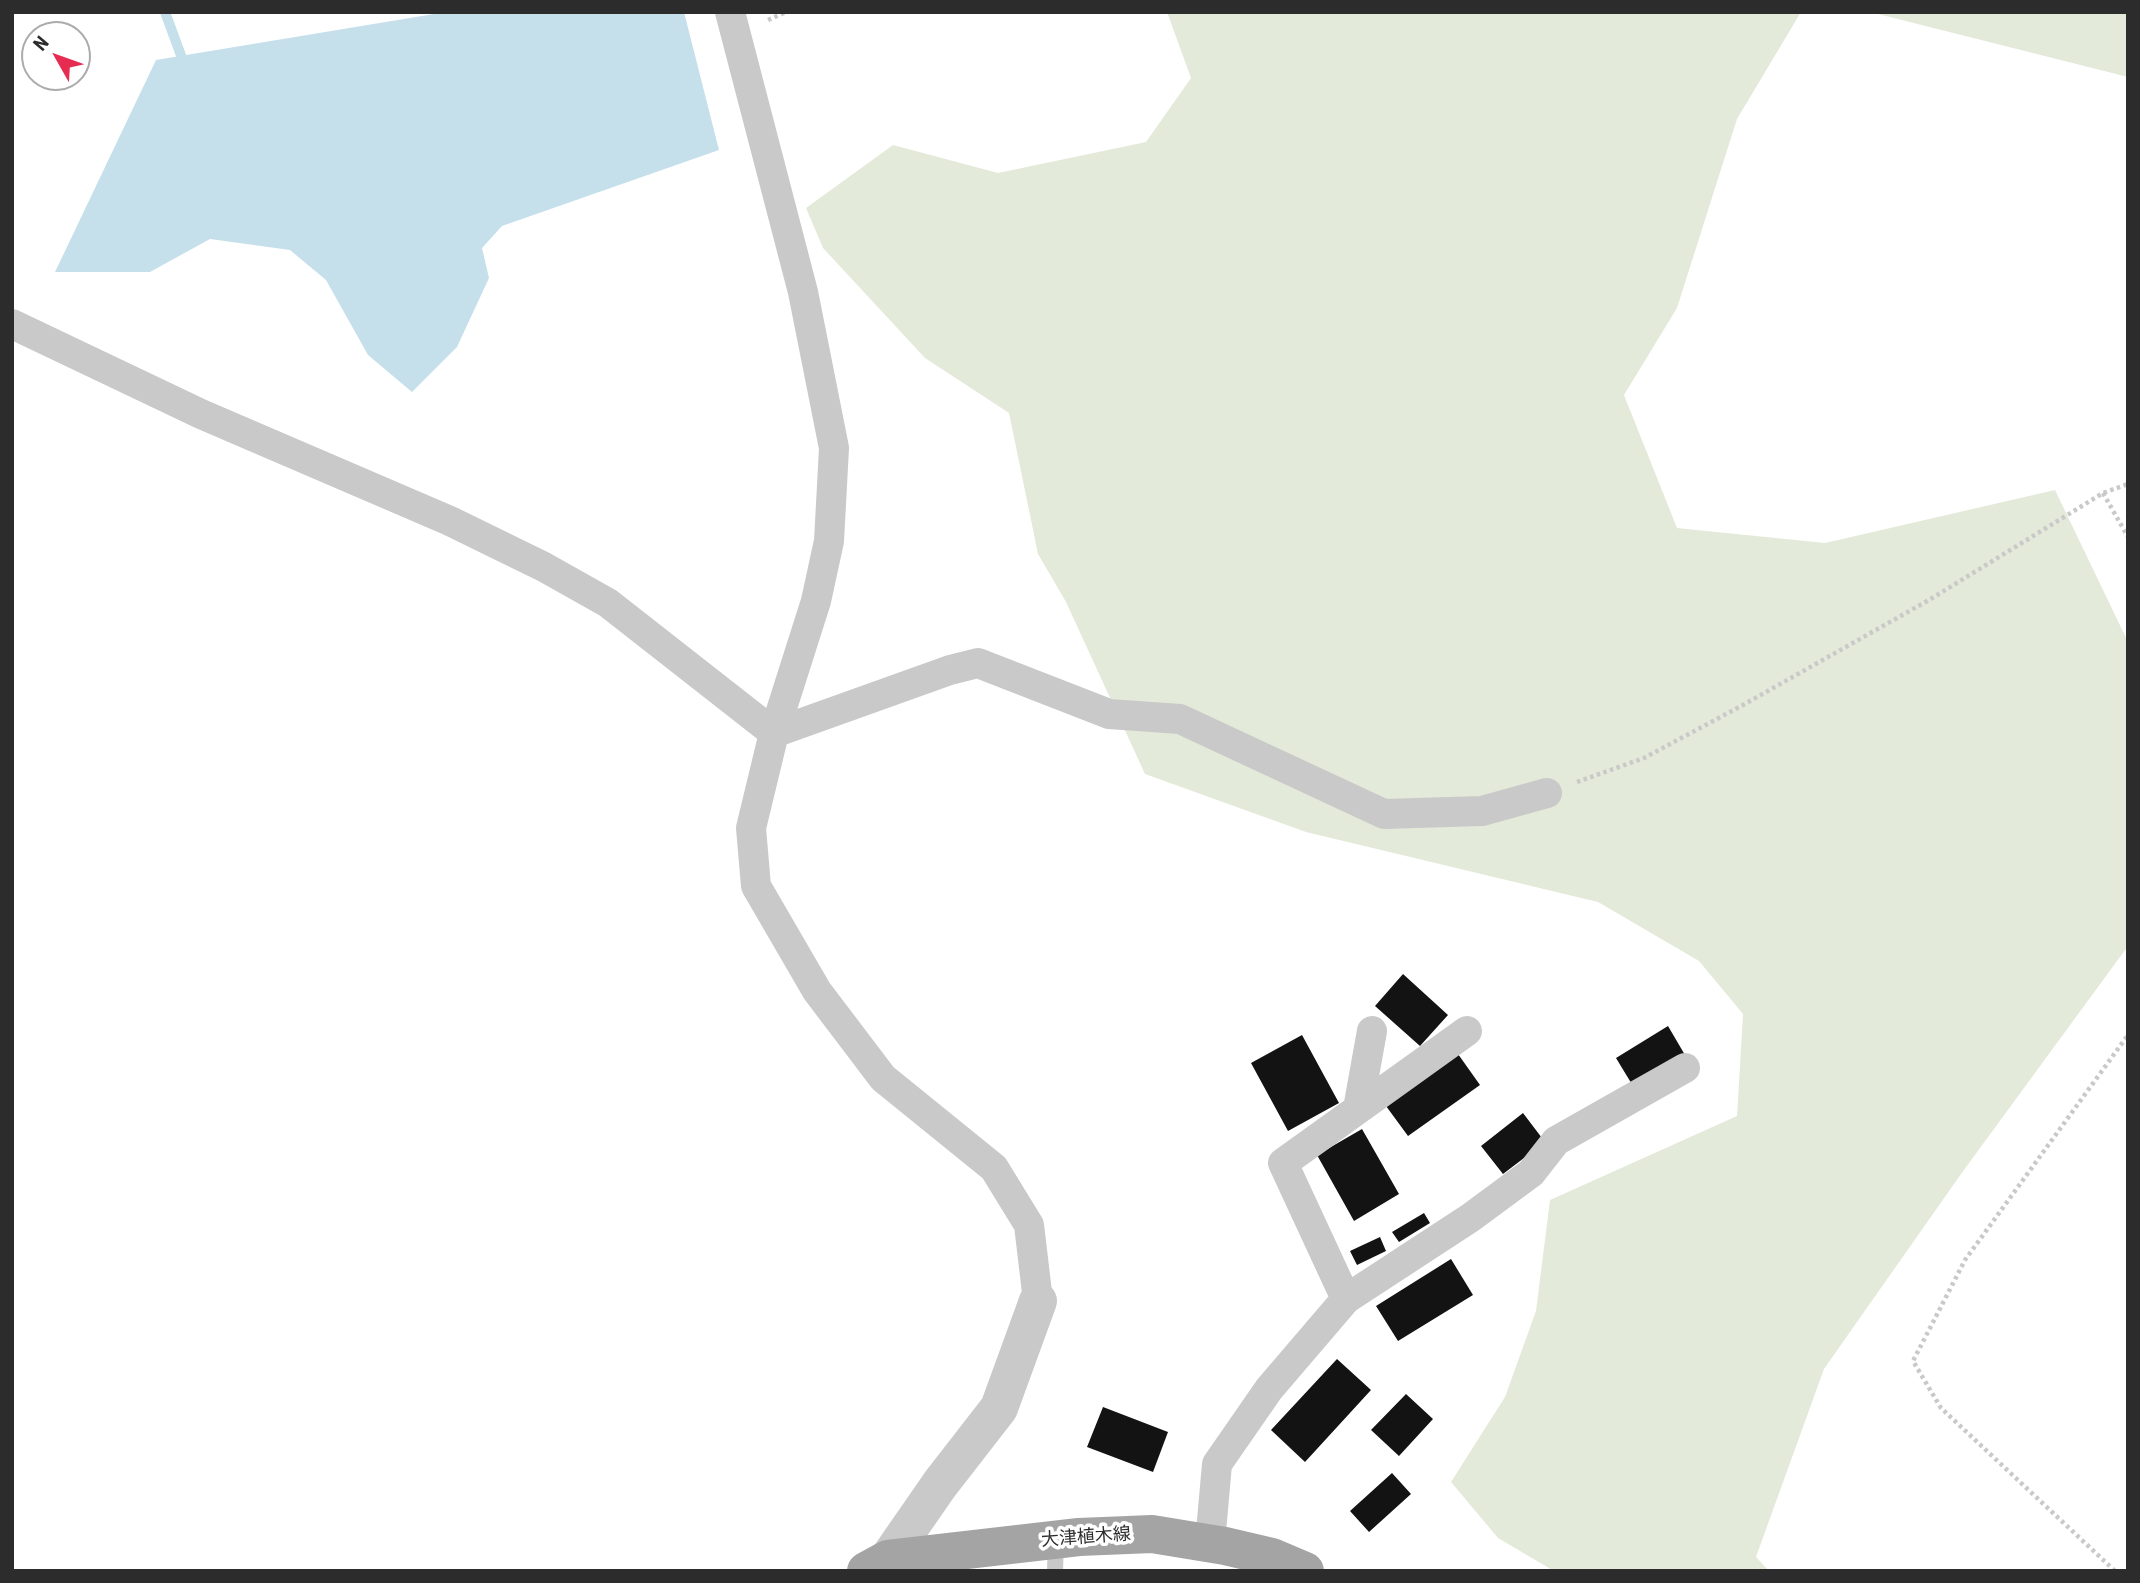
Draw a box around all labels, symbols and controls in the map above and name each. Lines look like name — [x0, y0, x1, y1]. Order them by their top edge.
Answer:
north arrow — [21, 21, 91, 91]
text: N — [29, 32, 54, 55]
street label: 大津植木線 — [1040, 1524, 1132, 1552]

